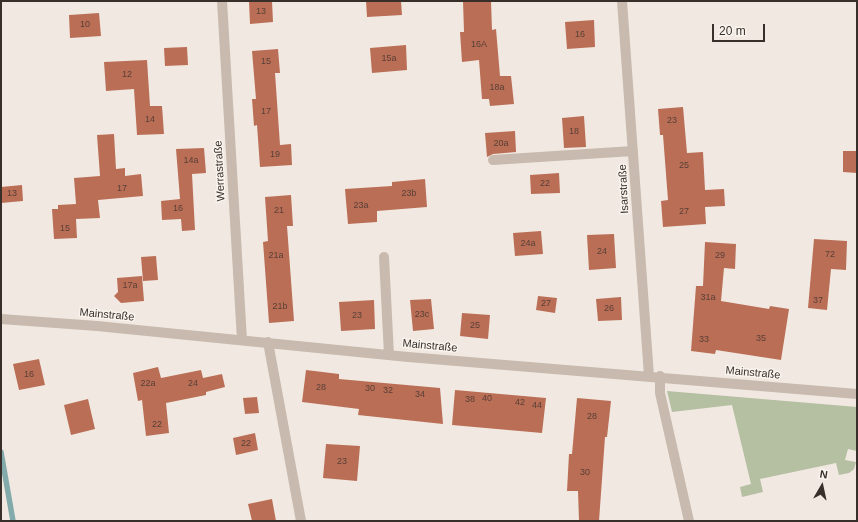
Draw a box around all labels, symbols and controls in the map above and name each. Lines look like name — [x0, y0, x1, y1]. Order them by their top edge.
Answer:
house number: 13 — [256, 7, 266, 17]
scale bar — [714, 16, 767, 42]
house number: 10 — [80, 20, 90, 30]
text: 20 m — [719, 24, 746, 38]
house number: 16 — [575, 30, 585, 40]
house number: 16A — [471, 40, 487, 50]
house number: 15a — [381, 54, 397, 64]
house number: 15 — [261, 57, 271, 67]
house number: 12 — [122, 70, 132, 80]
house number: 18a — [489, 83, 505, 93]
house number: 17 — [261, 107, 271, 117]
house number: 14 — [145, 115, 155, 125]
house number: 23 — [667, 116, 677, 126]
house number: 18 — [569, 127, 579, 137]
house number: 20a — [493, 139, 509, 149]
street label: Werrastraße — [212, 140, 228, 202]
house number: 19 — [270, 150, 280, 160]
house number: 14a — [183, 156, 199, 166]
house number: 25 — [679, 161, 689, 171]
street label: Isarstraße — [616, 164, 632, 214]
house number: 22 — [540, 179, 550, 189]
house number: 17 — [117, 184, 127, 194]
house number: 13 — [7, 189, 17, 199]
house number: 23b — [401, 189, 417, 199]
house number: 23a — [353, 201, 369, 211]
house number: 16 — [173, 204, 183, 214]
house number: 21 — [274, 206, 284, 216]
house number: 27 — [679, 207, 689, 217]
house number: 15 — [60, 224, 70, 234]
house number: 24a — [520, 239, 536, 249]
house number: 24 — [597, 247, 607, 257]
house number: 72 — [825, 250, 835, 260]
house number: 21a — [268, 251, 284, 261]
house number: 29 — [715, 251, 725, 261]
house number: 17a — [122, 281, 138, 291]
house number: 31a — [700, 293, 716, 303]
house number: 37 — [813, 296, 823, 306]
house number: 27 — [541, 299, 551, 309]
house number: 21b — [272, 302, 288, 312]
house number: 26 — [604, 304, 614, 314]
street label: Mainstraße — [79, 306, 135, 324]
house number: 23c — [415, 310, 429, 320]
house number: 23 — [352, 311, 362, 321]
house number: 25 — [470, 321, 480, 331]
house number: 35 — [756, 334, 766, 344]
house number: 33 — [699, 335, 709, 345]
street label: Mainstraße — [402, 337, 458, 355]
street label: Mainstraße — [725, 364, 781, 382]
house number: 16 — [24, 370, 34, 380]
house number: 22a — [140, 379, 156, 389]
house number: 24 — [188, 379, 198, 389]
house number: 28 — [316, 383, 326, 393]
house number: 30 — [365, 384, 375, 394]
house number: 32 — [383, 386, 393, 396]
house number: 34 — [415, 390, 425, 400]
house number: 40 — [482, 394, 492, 404]
house number: 38 — [465, 395, 475, 405]
house number: 42 — [515, 398, 525, 408]
house number: 44 — [532, 401, 542, 411]
house number: 28 — [587, 412, 597, 422]
house number: 22 — [152, 420, 162, 430]
house number: 22 — [241, 439, 251, 449]
house number: 23 — [337, 457, 347, 467]
north arrow — [802, 466, 842, 506]
house number: 30 — [580, 468, 590, 478]
text: N — [819, 468, 829, 481]

